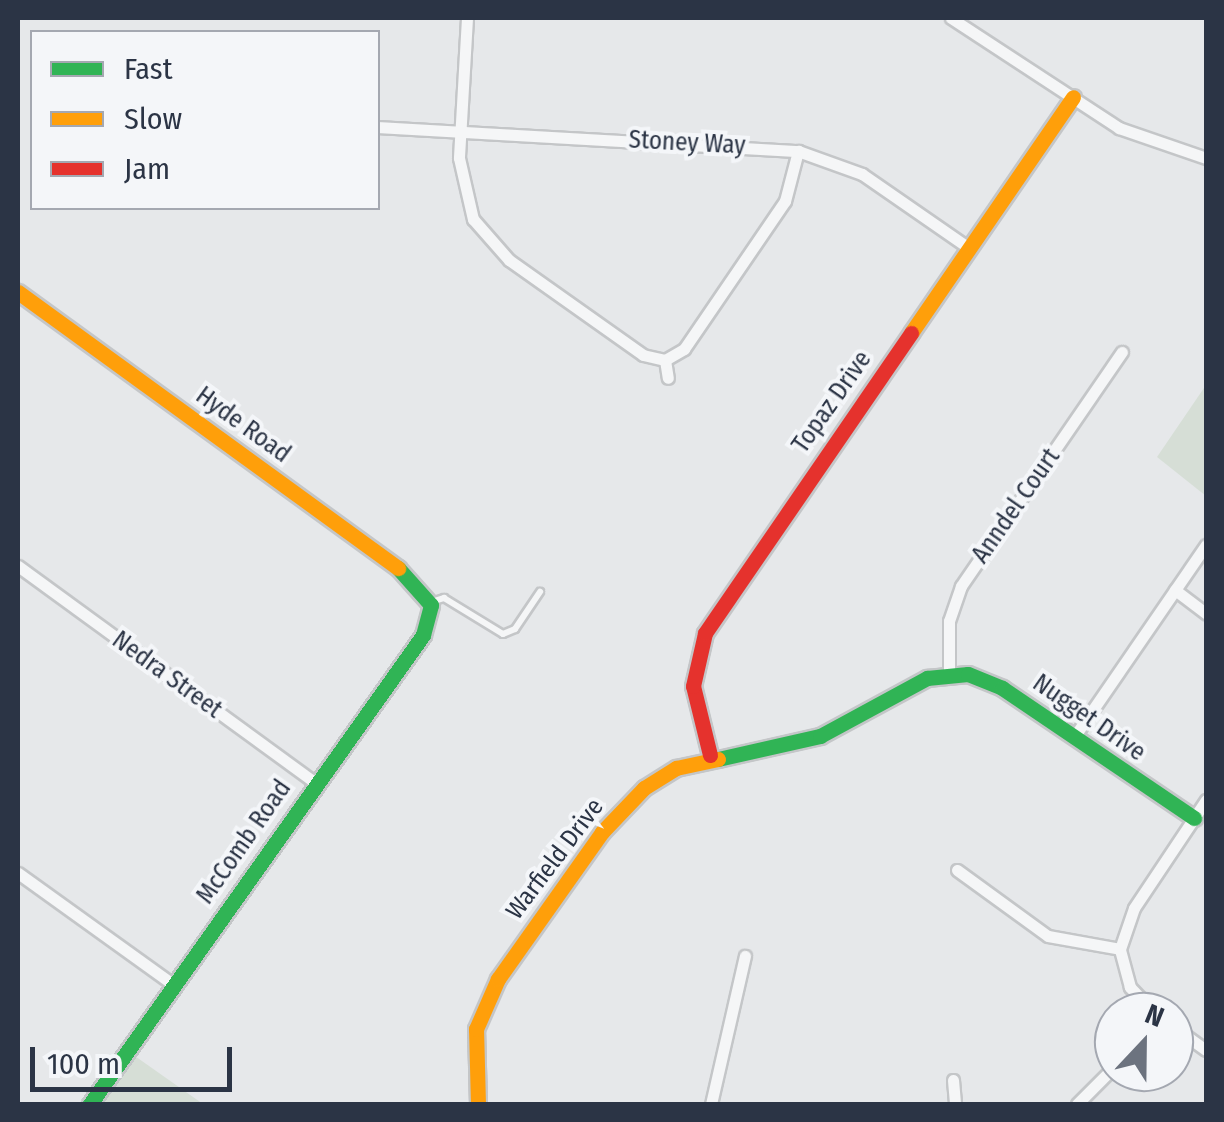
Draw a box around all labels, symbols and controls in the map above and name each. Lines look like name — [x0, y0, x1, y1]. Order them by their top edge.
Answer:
legend — [30, 30, 380, 210]
text: Fast — [124, 51, 172, 87]
text: Slow — [124, 101, 182, 137]
street label: Stoney Way — [628, 125, 746, 161]
text: Jam — [124, 151, 170, 187]
street label: Topaz Drive — [786, 345, 878, 459]
street label: Hyde Road — [190, 381, 296, 469]
street label: Anndel Court — [966, 443, 1066, 569]
street label: Nedra Street — [106, 625, 228, 725]
street label: Nugget Drive — [1027, 668, 1151, 768]
street label: McComb Road — [190, 774, 298, 910]
street label: Warfield Drive — [500, 793, 610, 925]
north arrow — [1094, 992, 1194, 1092]
text: N — [1141, 997, 1169, 1034]
scale bar — [35, 1027, 238, 1089]
text: 100 m — [47, 1046, 120, 1082]

